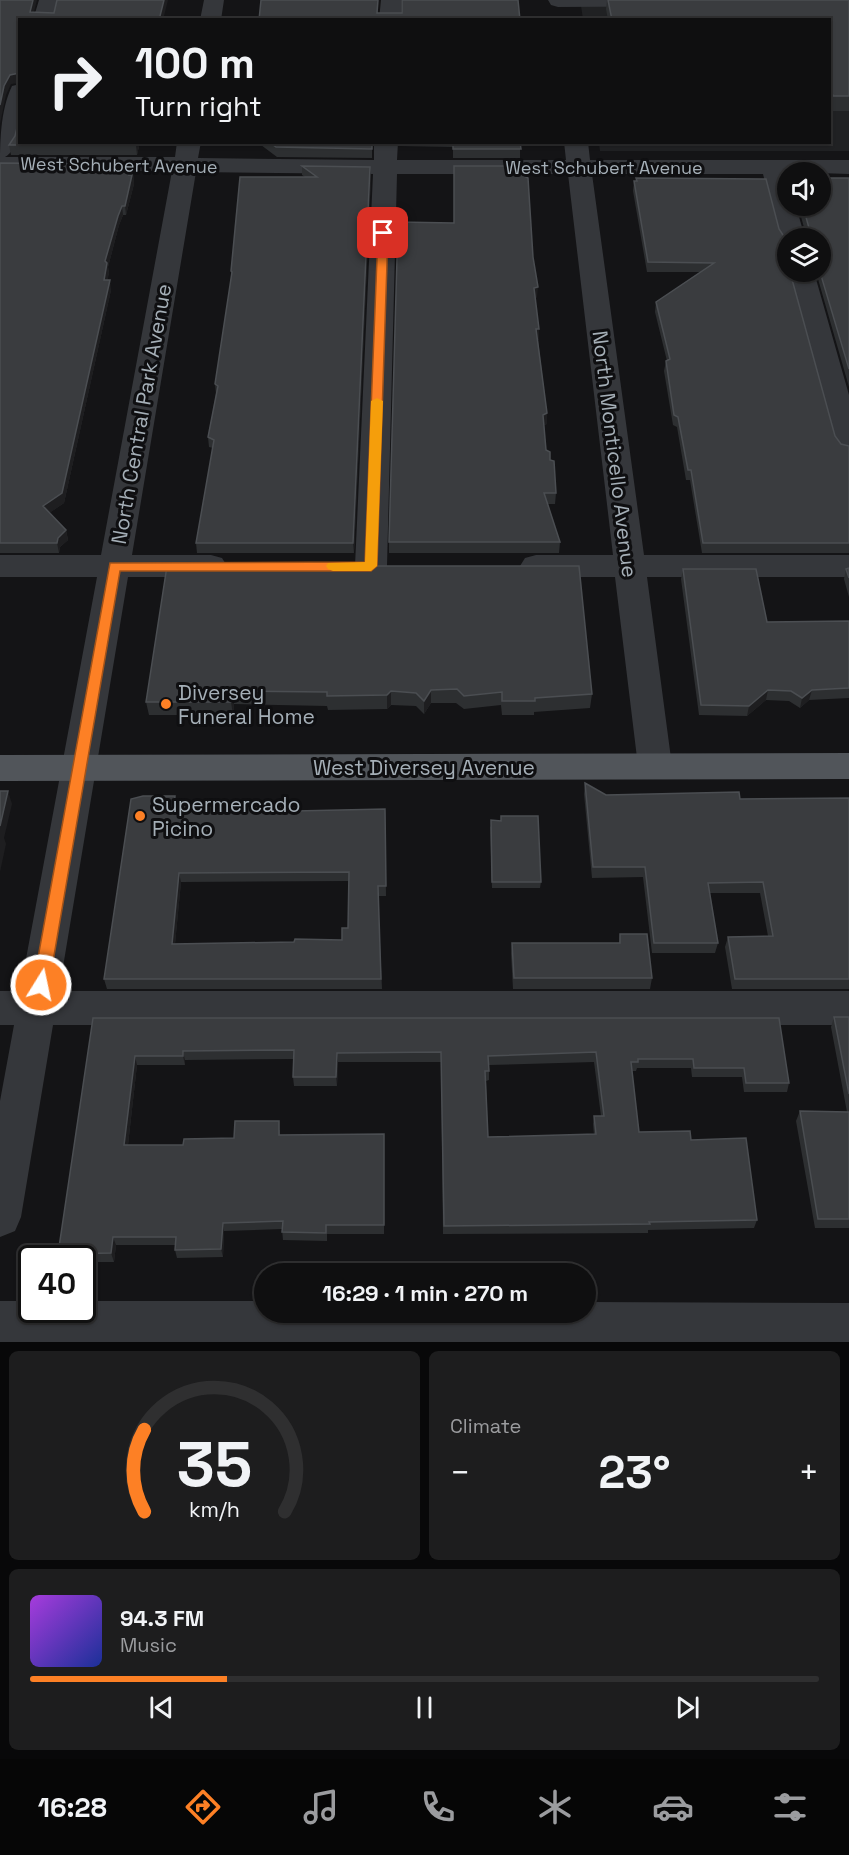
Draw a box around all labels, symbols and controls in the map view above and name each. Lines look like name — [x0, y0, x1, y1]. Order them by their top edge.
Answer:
text: 100 m — [135, 37, 255, 90]
icon: right — [36, 42, 114, 120]
text: Turn right — [135, 89, 262, 124]
street label: West Schubert Avenue — [20, 152, 218, 178]
street label: West Schubert Avenue — [505, 156, 703, 179]
map controls — [777, 162, 831, 282]
button: sound — [777, 162, 831, 216]
pin — [357, 207, 408, 258]
icon: arrive — [366, 216, 399, 249]
button: layers — [777, 228, 831, 282]
street label: North Central Park Avenue — [105, 282, 177, 546]
street label: North Monticello Avenue — [586, 329, 644, 579]
place label: Diversey Funeral Home — [178, 679, 315, 730]
marker: Diversey Funeral Home — [159, 697, 173, 711]
street label: West Diversey Avenue — [313, 754, 535, 781]
place label: Supermercado Picino — [152, 791, 300, 842]
marker: Supermercado Picino — [133, 809, 147, 823]
position arrow — [9, 953, 73, 1017]
speed limit sign: 40 — [18, 1245, 96, 1323]
text: 16:29 · 1 min · 270 m — [322, 1279, 528, 1307]
text: Climate — [450, 1413, 521, 1439]
text: 35 — [177, 1425, 252, 1504]
text: 23° — [599, 1444, 670, 1501]
text: − — [450, 1452, 470, 1494]
text: + — [799, 1452, 819, 1494]
text: km/h — [189, 1497, 240, 1524]
text: 94.3 FM — [120, 1604, 204, 1632]
text: Music — [120, 1632, 177, 1658]
icon: previous — [145, 1691, 178, 1724]
icon: pause — [408, 1691, 441, 1724]
icon: next — [671, 1691, 704, 1724]
icon: directions — [182, 1786, 224, 1828]
icon: music — [300, 1786, 342, 1828]
icon: phone — [417, 1786, 459, 1828]
icon: climate — [534, 1786, 576, 1828]
icon: car — [652, 1786, 694, 1828]
icon: filters — [769, 1786, 811, 1828]
text: 16:28 — [38, 1790, 107, 1825]

